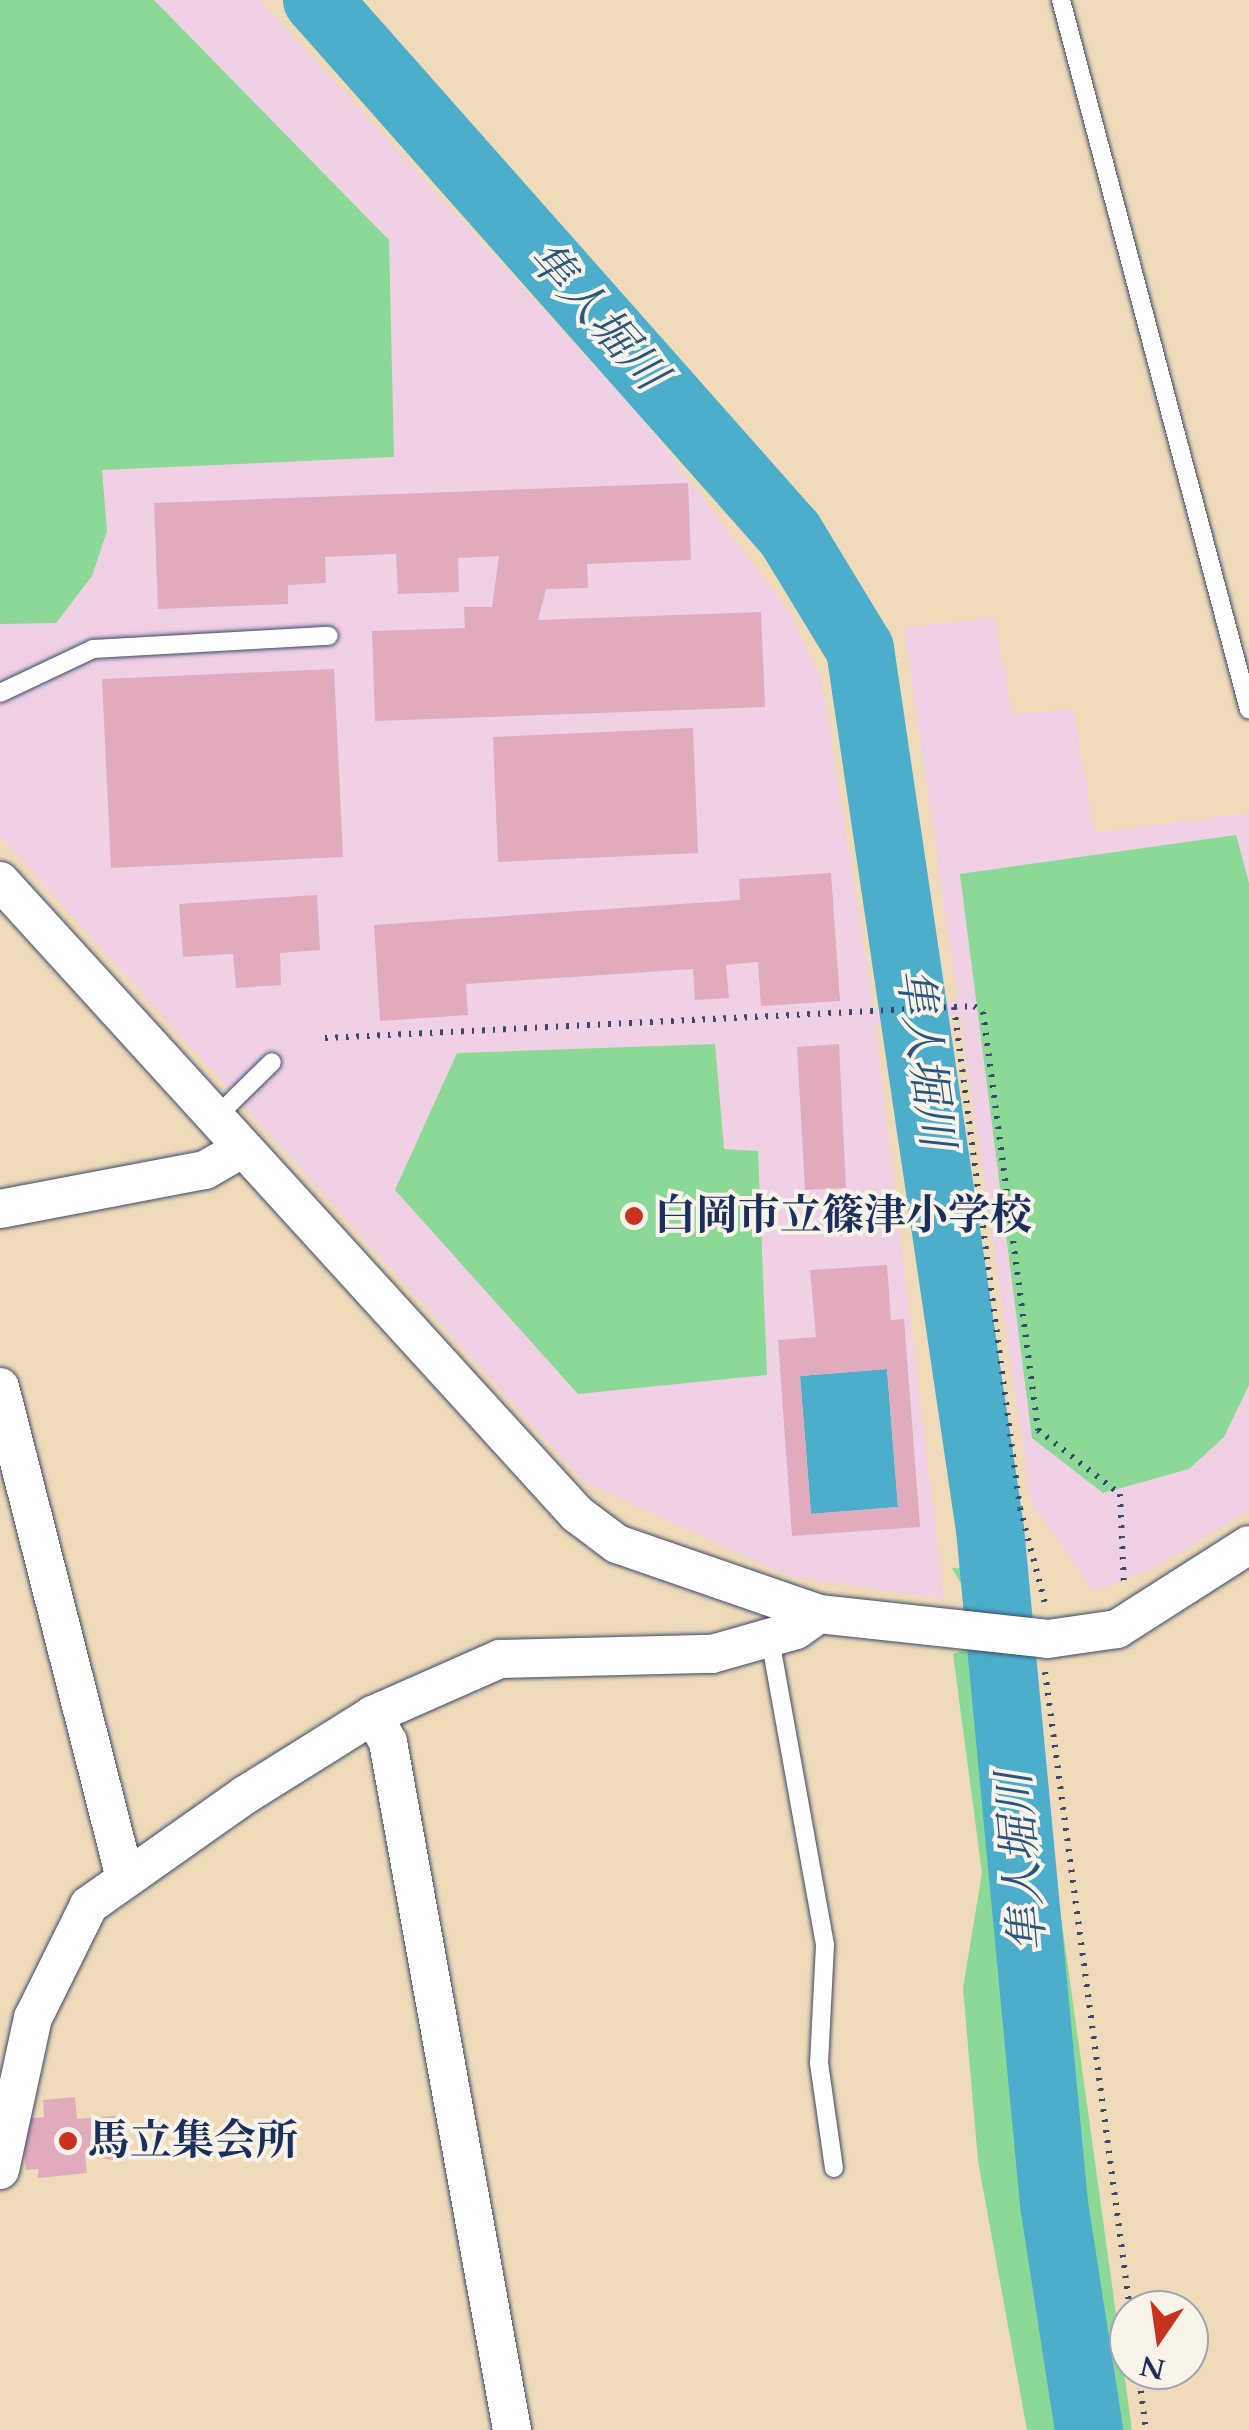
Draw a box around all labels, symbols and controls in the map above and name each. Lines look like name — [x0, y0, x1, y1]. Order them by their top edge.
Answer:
water label: 隼人堀川 — [517, 231, 677, 401]
water label: 隼人堀川 — [886, 965, 964, 1151]
place label: 白岡市立篠津小学校 — [654, 1191, 1032, 1241]
marker: 白岡市立篠津小学校 — [623, 1205, 645, 1227]
water label: 隼人堀川 — [987, 1770, 1057, 1954]
place label: 馬立集会所 — [88, 2116, 298, 2166]
marker: 馬立集会所 — [57, 2130, 79, 2152]
north arrow — [1109, 2290, 1209, 2390]
text: N — [1137, 2346, 1169, 2389]

